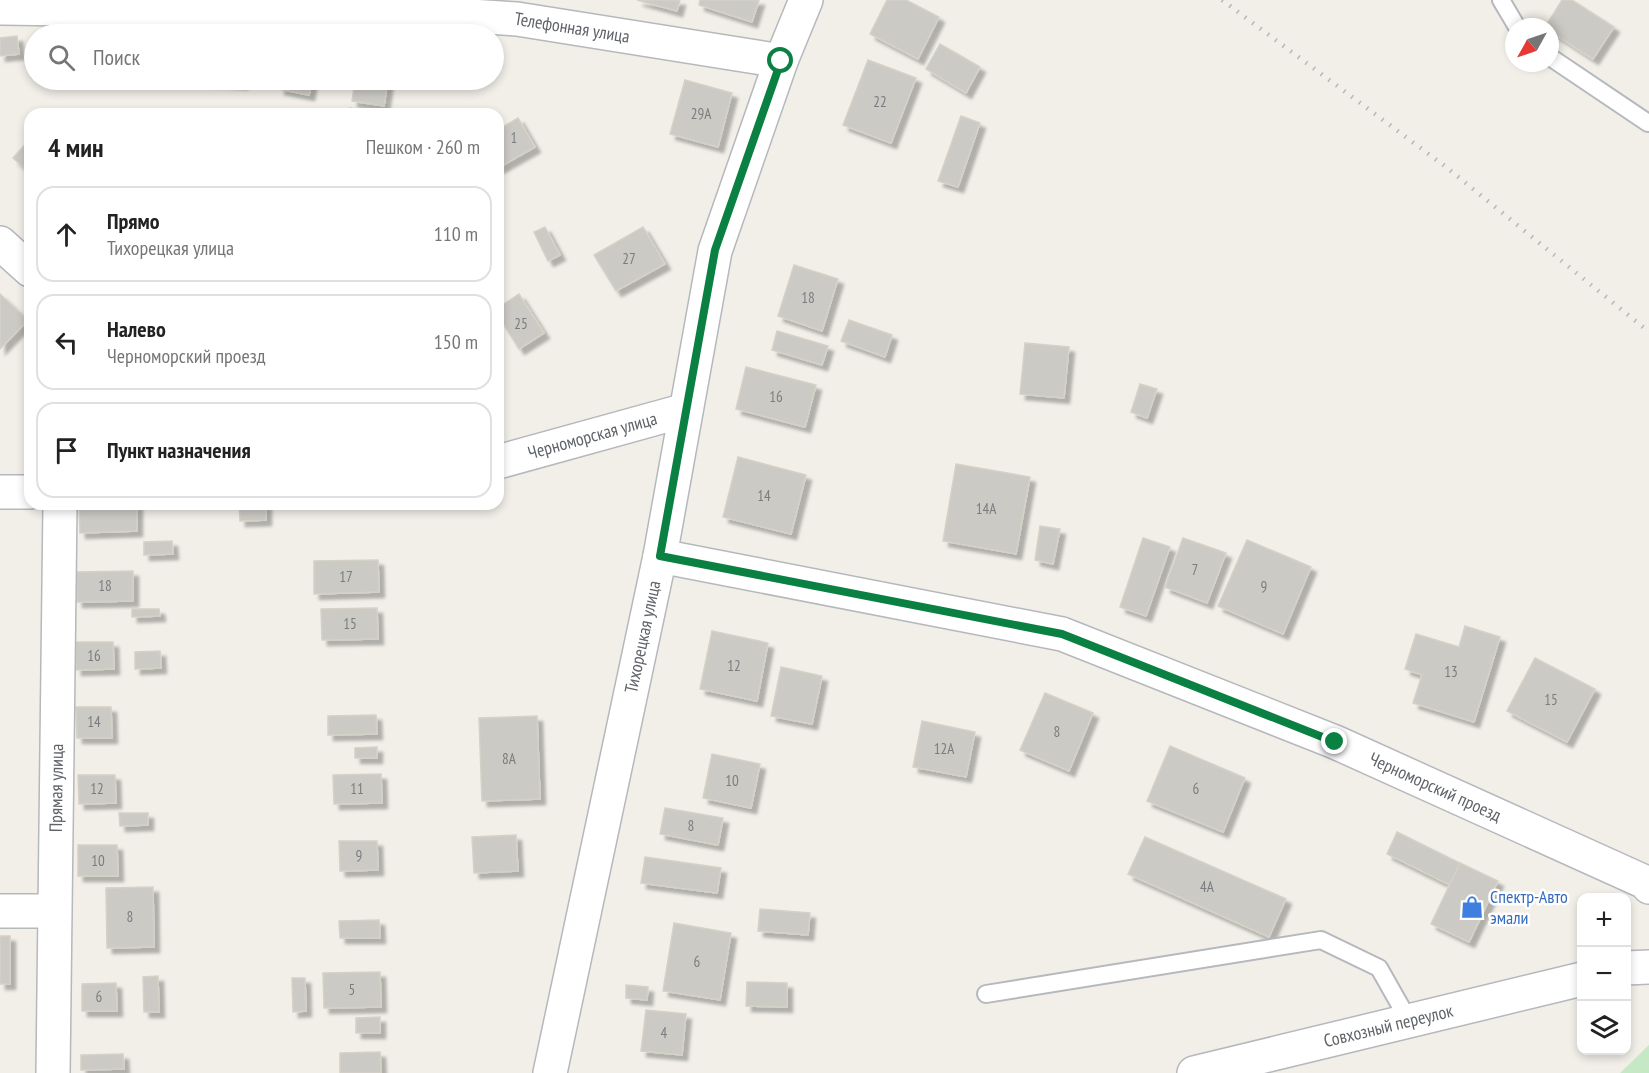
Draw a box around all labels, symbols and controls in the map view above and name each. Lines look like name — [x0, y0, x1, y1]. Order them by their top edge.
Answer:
street label: Телефонная улица — [513, 7, 631, 48]
north arrow — [1505, 18, 1559, 72]
search box — [24, 24, 504, 90]
icon: search — [45, 41, 78, 74]
text: Поиск — [93, 43, 140, 71]
route start — [767, 47, 793, 73]
house number: 22 — [873, 92, 887, 111]
house number: 29А — [691, 104, 712, 123]
house number: 1 — [511, 128, 517, 147]
text: 4 мин — [48, 131, 103, 164]
text: Пешком · 260 m — [366, 134, 480, 160]
text: Прямо — [107, 207, 160, 235]
icon: ahead — [50, 218, 83, 251]
text: 110 m — [434, 221, 478, 247]
text: Тихорецкая улица — [107, 235, 234, 261]
house number: 27 — [622, 249, 636, 268]
house number: 18 — [801, 288, 815, 307]
house number: 25 — [514, 314, 528, 333]
text: Налево — [107, 315, 166, 343]
icon: left — [50, 326, 83, 359]
text: 150 m — [434, 329, 478, 355]
text: Черноморский проезд — [107, 343, 265, 369]
house number: 16 — [769, 387, 783, 406]
street label: Черноморская улица — [525, 407, 659, 464]
icon: arrive — [50, 434, 83, 467]
text: Пункт назначения — [107, 436, 251, 464]
house number: 14 — [757, 486, 771, 505]
house number: 14А — [976, 499, 997, 518]
house number: 7 — [1192, 560, 1198, 579]
house number: 17 — [339, 567, 353, 586]
house number: 18 — [98, 576, 112, 595]
house number: 9 — [1261, 577, 1267, 596]
street label: Тихорецкая улица — [619, 578, 665, 695]
house number: 15 — [343, 614, 357, 633]
house number: 16 — [87, 646, 101, 665]
house number: 12 — [727, 656, 741, 675]
house number: 13 — [1444, 662, 1458, 681]
house number: 15 — [1544, 690, 1558, 709]
house number: 14 — [87, 712, 101, 731]
house number: 8 — [1054, 722, 1060, 741]
route end — [1321, 728, 1347, 754]
house number: 12А — [934, 739, 955, 758]
street label: Прямая улица — [44, 744, 68, 832]
street label: Черноморский проезд — [1366, 747, 1505, 827]
house number: 8А — [502, 749, 517, 768]
house number: 10 — [725, 771, 739, 790]
house number: 12 — [90, 779, 104, 798]
house number: 11 — [350, 779, 364, 798]
house number: 6 — [1193, 779, 1200, 798]
house number: 8 — [688, 816, 694, 835]
house number: 9 — [356, 846, 362, 865]
house number: 10 — [91, 851, 105, 870]
house number: 4А — [1200, 877, 1215, 896]
place label: Спектр-Авто эмали — [1490, 885, 1568, 929]
map controls — [1577, 893, 1631, 1055]
button: + — [1577, 893, 1631, 947]
shop icon: Спектр-Авто эмали — [1459, 894, 1485, 920]
house number: 8 — [127, 907, 133, 926]
button: − — [1577, 947, 1631, 1001]
house number: 6 — [694, 952, 701, 971]
house number: 5 — [349, 980, 355, 999]
house number: 6 — [96, 987, 103, 1006]
street label: Совхозный переулок — [1321, 999, 1455, 1052]
button: layers — [1577, 1001, 1631, 1055]
house number: 4 — [661, 1023, 668, 1042]

